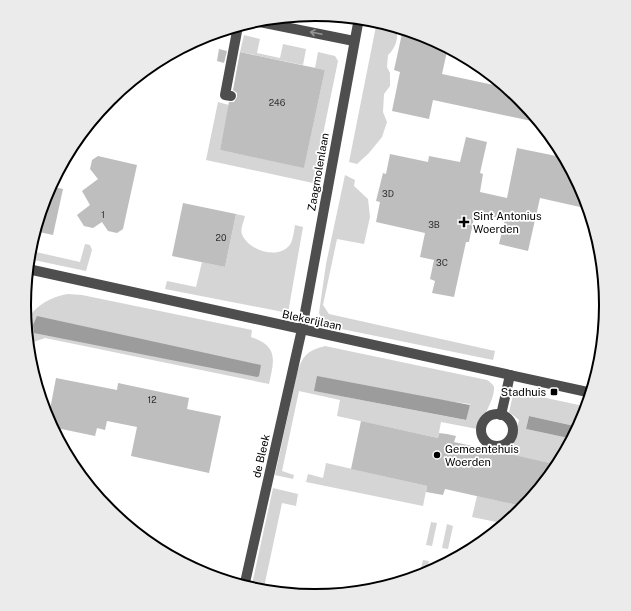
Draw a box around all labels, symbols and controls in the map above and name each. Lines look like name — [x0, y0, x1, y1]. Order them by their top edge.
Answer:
one-way arrow — [310, 29, 323, 37]
house number: 246 — [269, 97, 286, 108]
street label: Zaagmolenlaan — [305, 132, 331, 212]
house number: 3D — [382, 188, 394, 199]
house number: 1 — [101, 209, 105, 220]
place label: Sint Antonius Woerden — [473, 210, 542, 235]
marker: Sint Antonius Woerden — [458, 216, 470, 228]
house number: 3B — [428, 219, 440, 230]
house number: 20 — [216, 232, 227, 243]
house number: 3C — [436, 257, 448, 268]
street label: Blekerijlaan — [281, 308, 343, 332]
place label: Stadhuis — [501, 386, 546, 398]
marker: Stadhuis — [549, 387, 559, 397]
house number: 12 — [147, 394, 157, 405]
street label: de Bleek — [250, 433, 272, 479]
place label: Gemeentehuis Woerden — [445, 443, 519, 468]
marker: Gemeentehuis Woerden — [432, 450, 442, 460]

